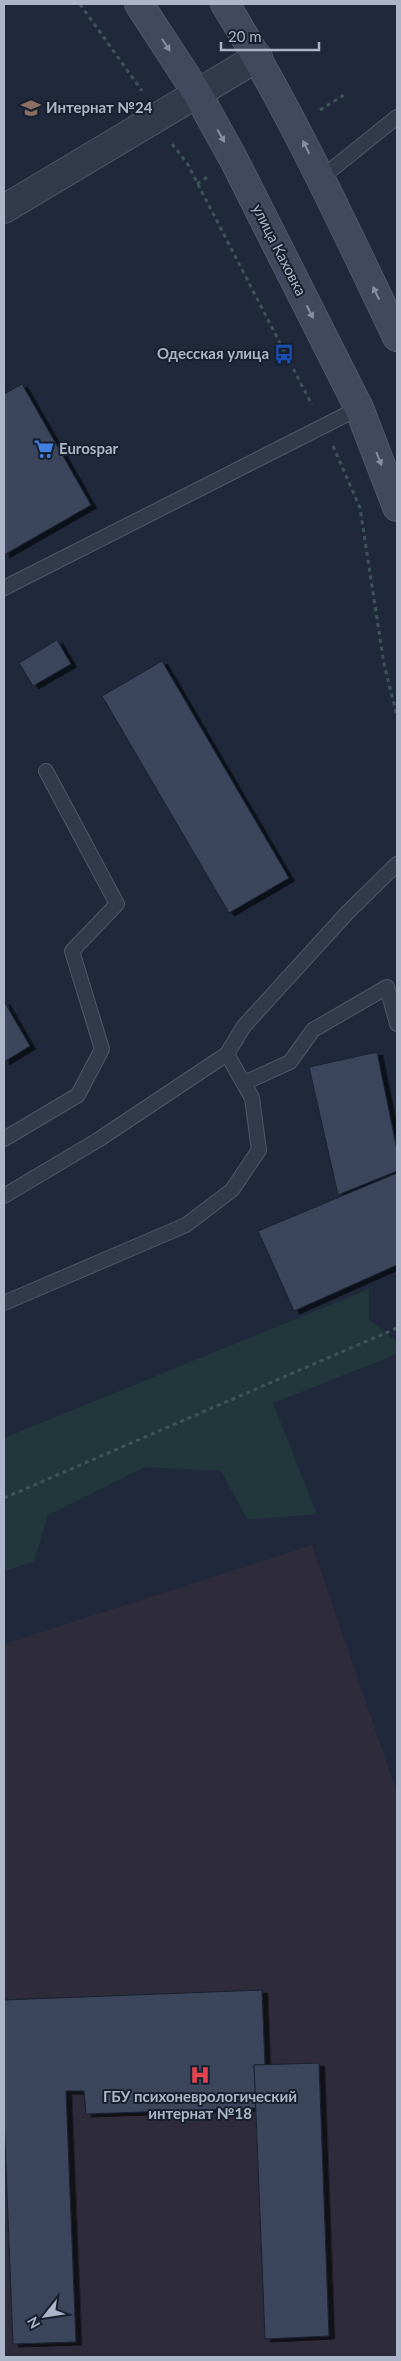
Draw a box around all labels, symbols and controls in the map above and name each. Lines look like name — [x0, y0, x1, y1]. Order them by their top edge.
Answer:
scale bar — [221, 20, 318, 52]
text: 20 m — [228, 27, 262, 45]
one-way arrow — [161, 38, 170, 51]
school or university icon: Интернат №24 — [20, 97, 42, 119]
place label: Интернат №24 — [46, 98, 153, 116]
one-way arrow — [216, 129, 225, 143]
one-way arrow — [302, 140, 310, 154]
street label: улица Каховка — [249, 201, 311, 298]
one-way arrow — [372, 286, 380, 300]
one-way arrow — [306, 305, 314, 319]
bus stop icon: Одесская улица — [273, 343, 295, 365]
place label: Одесская улица — [157, 344, 269, 362]
supermarket icon: Eurospar — [33, 438, 55, 460]
place label: Eurospar — [59, 439, 119, 457]
one-way arrow — [375, 452, 383, 466]
hospital icon: ГБУ психоневрологический интернат №18 — [189, 2064, 211, 2086]
place label: ГБУ психоневрологический интернат №18 — [103, 2087, 297, 2122]
north arrow — [20, 2291, 70, 2341]
text: N — [23, 2314, 43, 2332]

